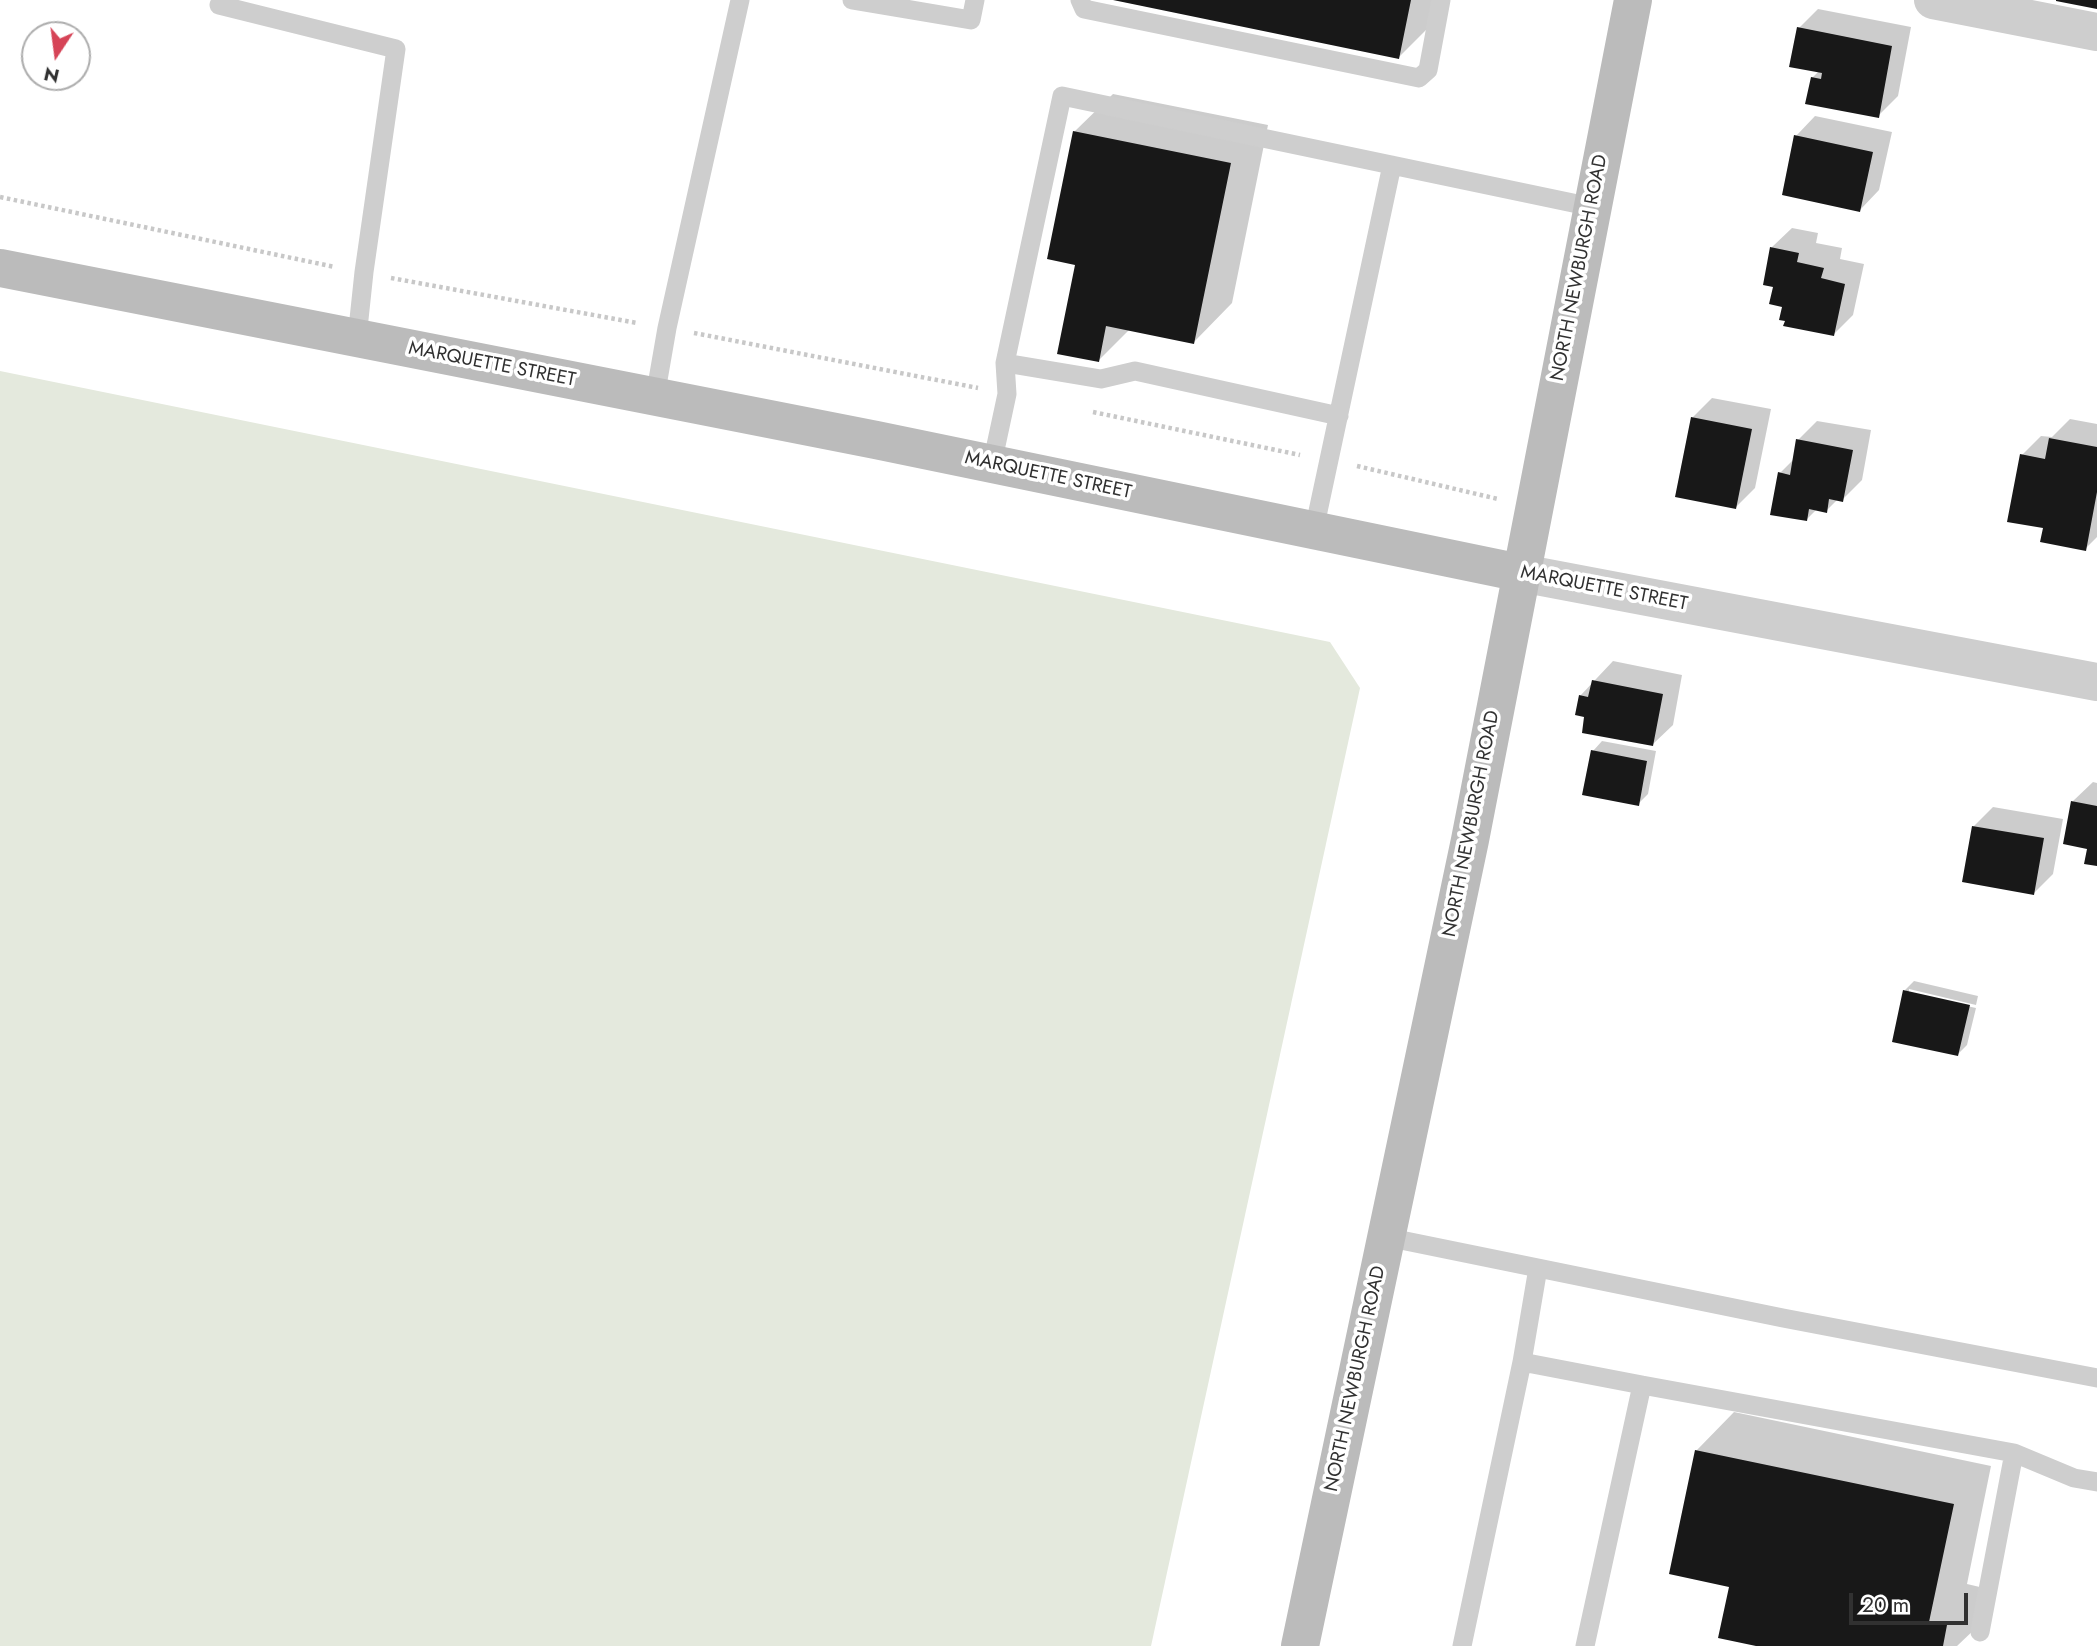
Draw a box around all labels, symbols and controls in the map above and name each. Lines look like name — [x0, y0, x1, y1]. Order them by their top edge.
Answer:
north arrow — [21, 21, 91, 91]
text: N — [41, 60, 62, 90]
street label: NORTH NEWBURGH ROAD — [1547, 153, 1613, 383]
street label: MARQUETTE STREET — [406, 338, 578, 392]
street label: MARQUETTE STREET — [963, 447, 1133, 505]
street label: MARQUETTE STREET — [1518, 562, 1690, 616]
street label: NORTH NEWBURGH ROAD — [1439, 709, 1505, 939]
street label: NORTH NEWBURGH ROAD — [1321, 1264, 1391, 1494]
scale bar — [1852, 1580, 1971, 1624]
text: 20 m — [1862, 1590, 1909, 1620]

